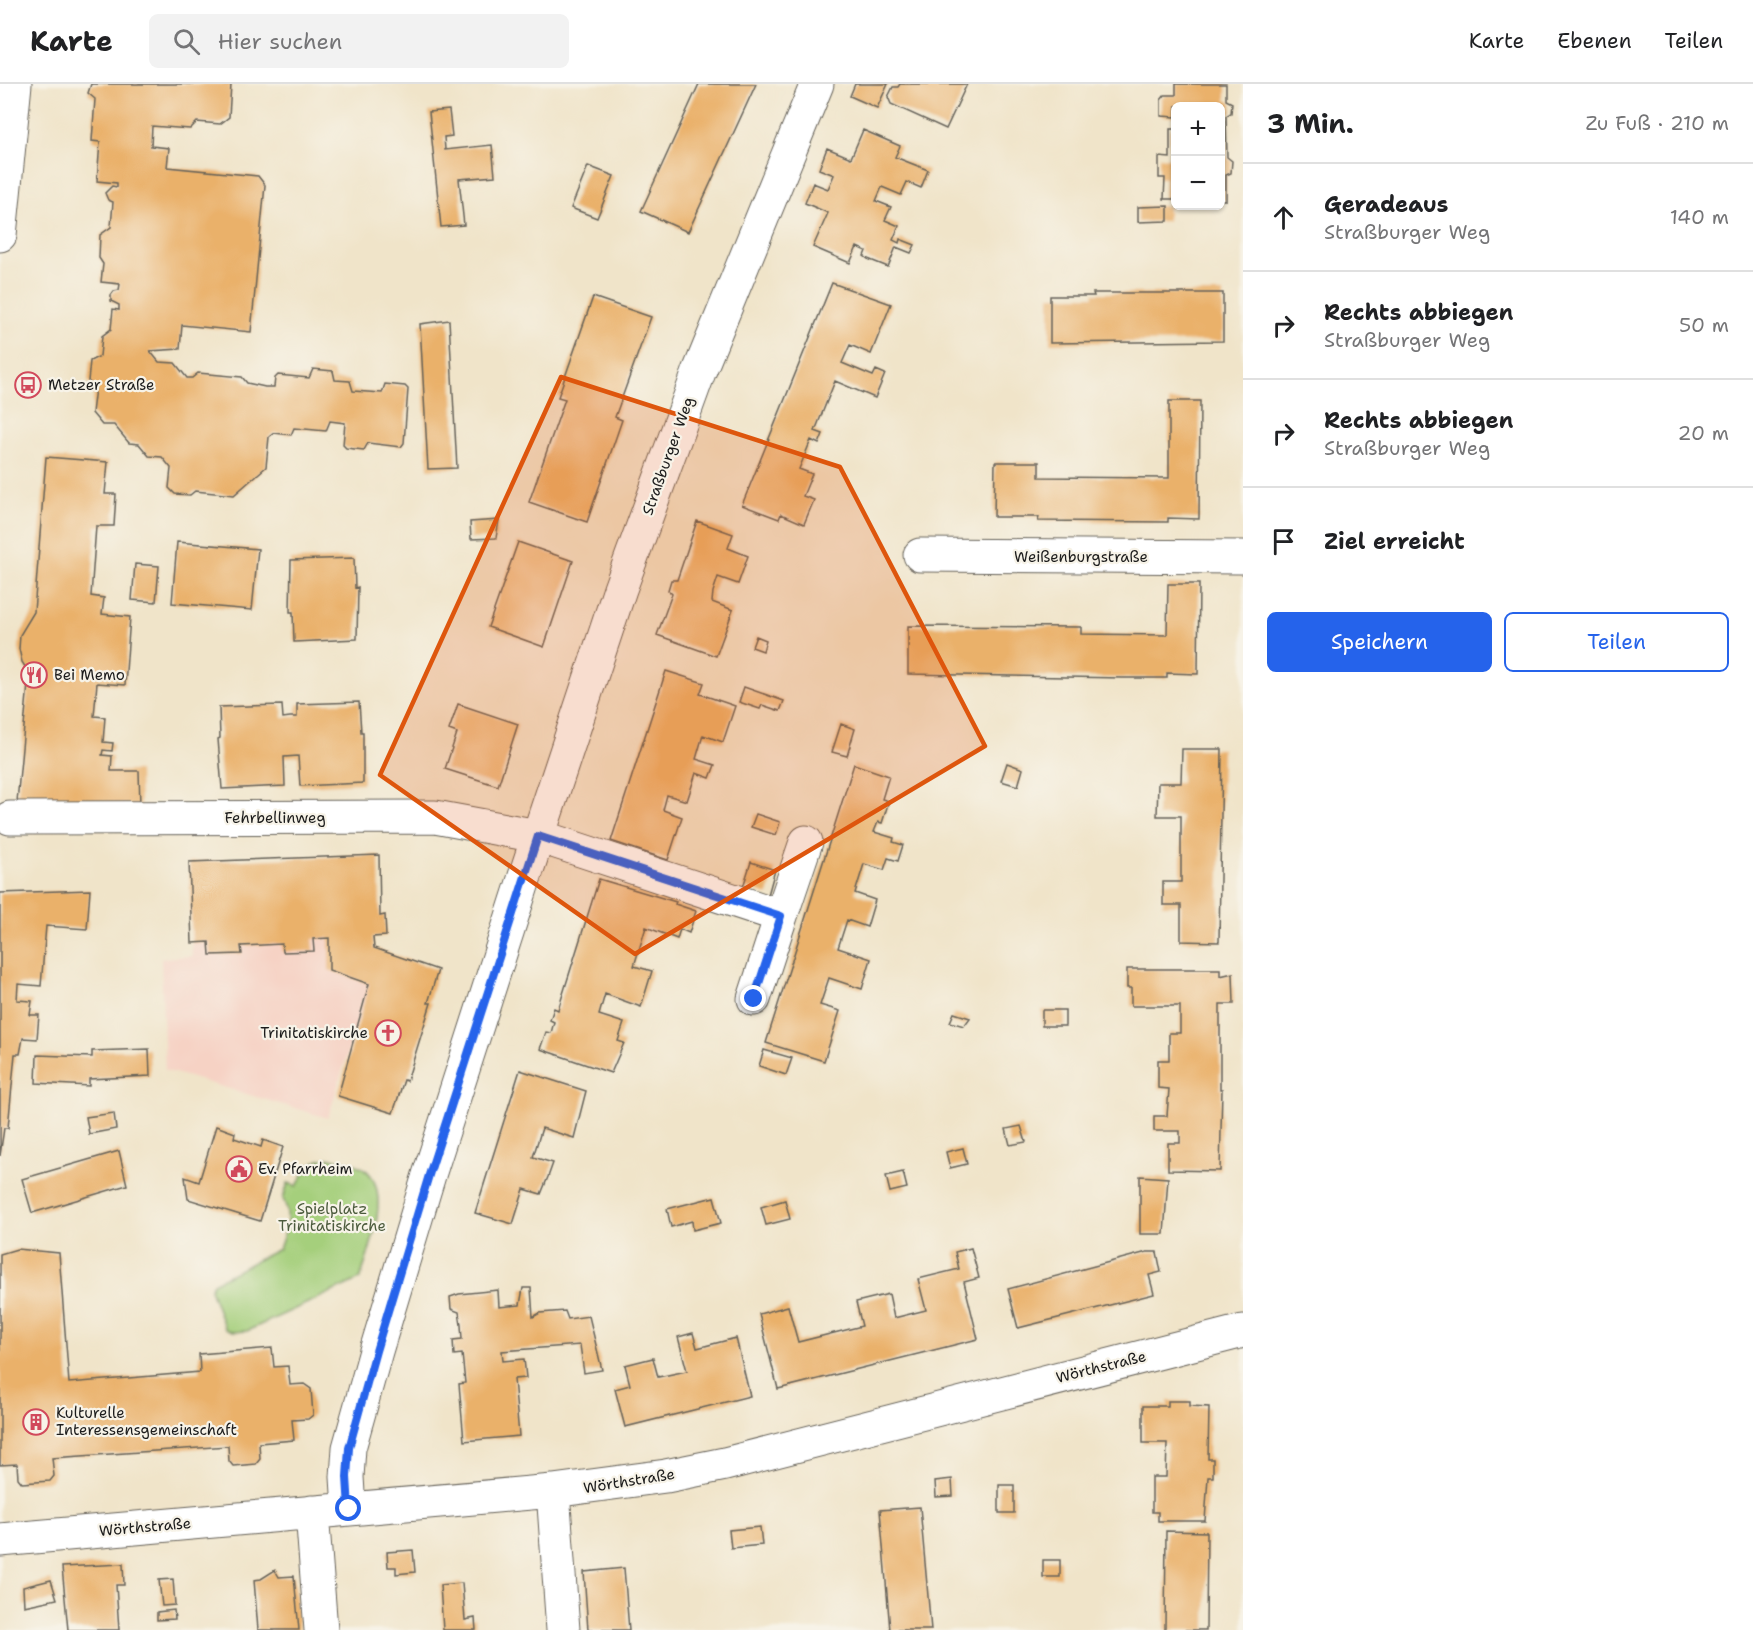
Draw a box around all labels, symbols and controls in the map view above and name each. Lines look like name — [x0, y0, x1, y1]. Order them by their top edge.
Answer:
search box — [149, 14, 569, 68]
text: Karte — [30, 22, 113, 60]
icon: search — [170, 25, 203, 58]
text: Hier suchen — [218, 27, 342, 56]
text: Karte — [1469, 27, 1524, 55]
text: Ebenen — [1557, 27, 1632, 55]
text: Teilen — [1665, 27, 1723, 55]
map controls — [1171, 102, 1225, 210]
button: + — [1171, 102, 1225, 156]
text: 3 Min. — [1267, 106, 1354, 141]
text: Zu Fuß · 210 m — [1586, 110, 1729, 136]
button: − — [1171, 156, 1225, 210]
text: Geradeaus — [1324, 190, 1448, 219]
icon: ahead — [1267, 201, 1300, 234]
text: 140 m — [1670, 204, 1729, 230]
text: Straßburger Weg — [1324, 219, 1490, 245]
text: Rechts abbiegen — [1324, 298, 1513, 327]
icon: right — [1267, 309, 1300, 342]
text: 50 m — [1679, 312, 1729, 338]
text: Straßburger Weg — [1324, 327, 1490, 353]
bus stop icon: Metzer Straße — [13, 370, 43, 400]
place label: Metzer Straße — [48, 375, 154, 395]
street label: Straßburger Weg — [637, 394, 699, 518]
text: Rechts abbiegen — [1324, 406, 1513, 435]
icon: right — [1267, 417, 1300, 450]
text: 20 m — [1678, 420, 1729, 446]
text: Straßburger Weg — [1324, 435, 1490, 461]
icon: arrive — [1267, 525, 1300, 558]
text: Ziel erreicht — [1324, 527, 1465, 556]
street label: Weißenburgstraße — [1014, 547, 1148, 567]
button: Speichern — [1267, 612, 1492, 672]
button: Teilen — [1504, 612, 1729, 672]
restaurant icon: Bei Memo — [19, 660, 49, 690]
place label: Bei Memo — [54, 665, 125, 685]
street label: Fehrbellinweg — [224, 808, 326, 828]
route end — [740, 985, 766, 1011]
church icon: Trinitatiskirche — [373, 1018, 403, 1048]
place label: Trinitatiskirche — [260, 1023, 368, 1043]
public building icon: Ev. Pfarrheim — [224, 1154, 254, 1184]
place label: Ev. Pfarrheim — [258, 1159, 352, 1179]
park label: Spielplatz Trinitatiskirche — [278, 1199, 386, 1236]
street label: Wörthstraße — [1054, 1346, 1148, 1388]
place label: Kulturelle Interessensgemeinschaft — [56, 1403, 237, 1440]
building icon: Kulturelle Interessensgemeinschaft — [21, 1407, 51, 1437]
street label: Wörthstraße — [582, 1464, 676, 1498]
route start — [335, 1495, 361, 1521]
street label: Wörthstraße — [98, 1513, 192, 1541]

